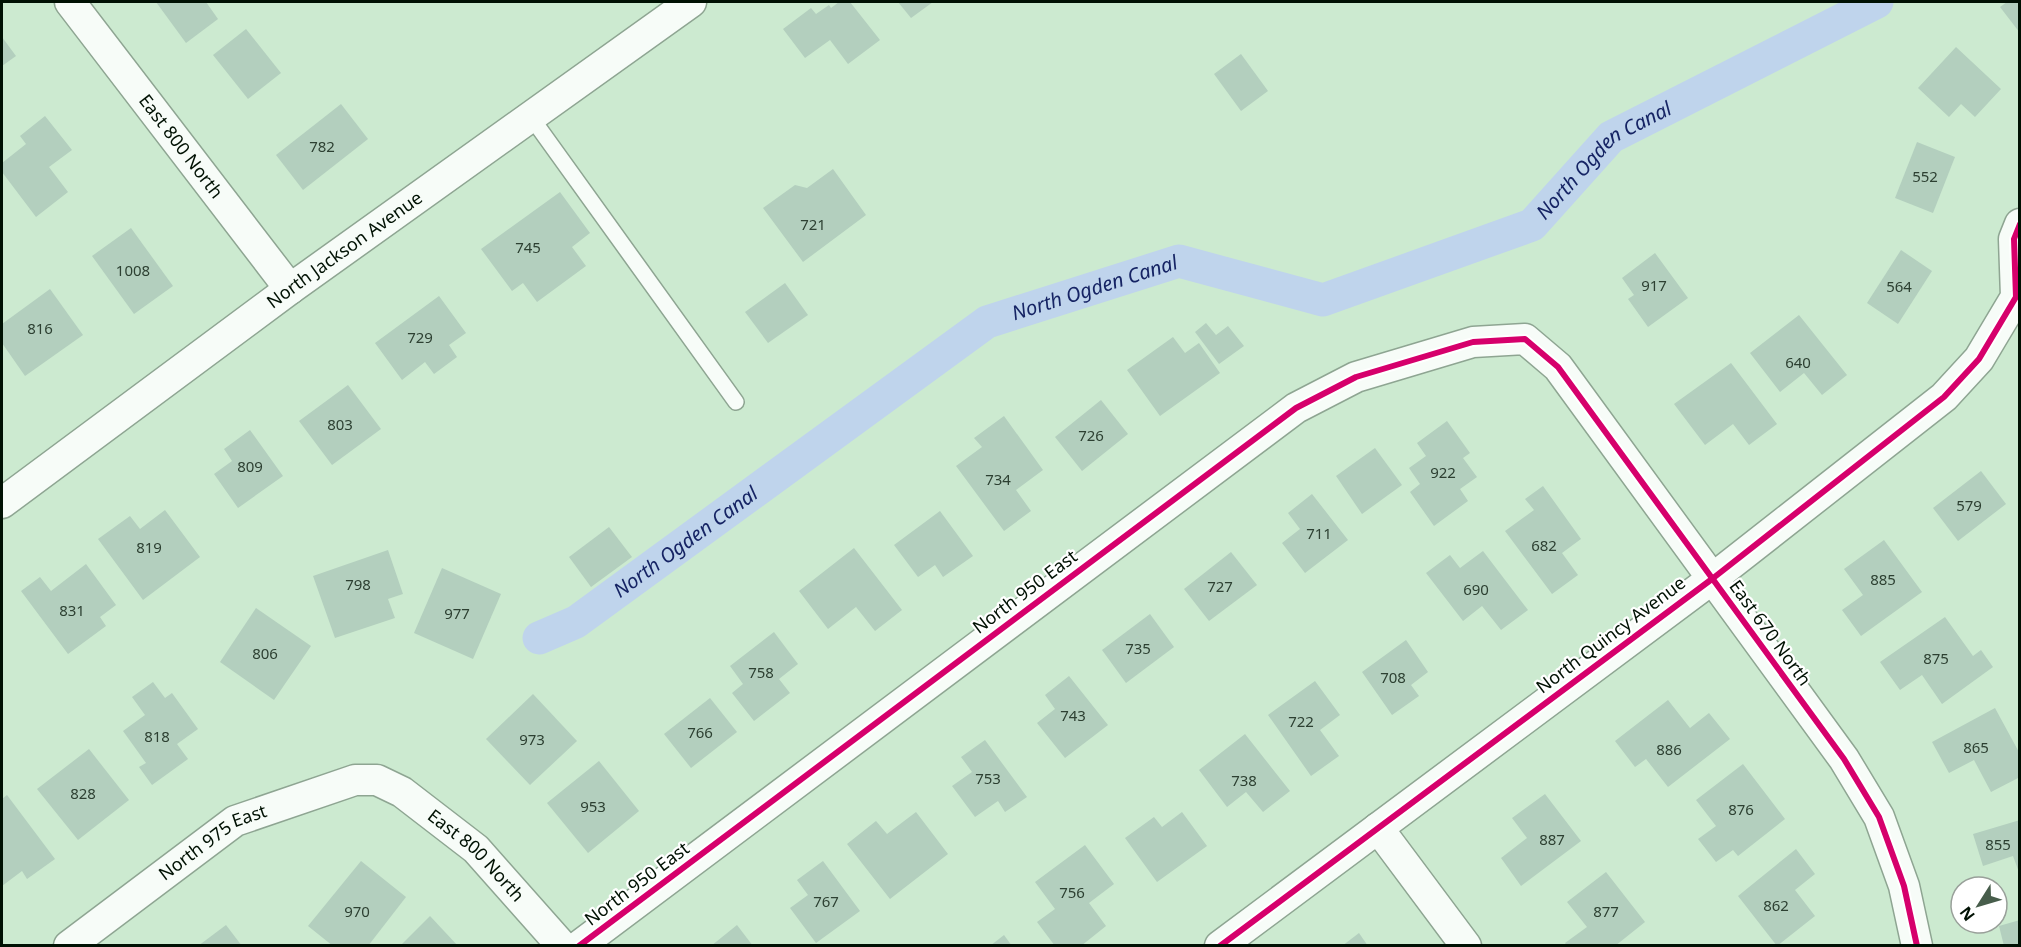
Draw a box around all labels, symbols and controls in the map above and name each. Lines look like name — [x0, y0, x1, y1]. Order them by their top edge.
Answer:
street label: East 800 North — [134, 89, 229, 203]
water label: North Ogden Canal — [1530, 94, 1677, 225]
house number: 782 — [309, 136, 335, 156]
house number: 552 — [1912, 166, 1938, 186]
street label: North Jackson Avenue — [261, 185, 427, 313]
house number: 721 — [800, 214, 826, 234]
house number: 745 — [515, 237, 541, 257]
water label: North Ogden Canal — [1008, 248, 1181, 326]
house number: 1008 — [116, 260, 150, 280]
house number: 917 — [1641, 275, 1667, 295]
house number: 564 — [1886, 276, 1912, 296]
house number: 816 — [27, 318, 53, 338]
house number: 729 — [407, 327, 433, 347]
house number: 640 — [1785, 352, 1811, 372]
house number: 803 — [327, 414, 353, 434]
house number: 726 — [1078, 425, 1104, 445]
house number: 809 — [237, 456, 263, 476]
house number: 922 — [1430, 462, 1456, 482]
house number: 734 — [985, 469, 1011, 489]
water label: North Ogden Canal — [608, 479, 764, 603]
house number: 579 — [1956, 495, 1982, 515]
house number: 711 — [1306, 523, 1332, 543]
house number: 682 — [1531, 535, 1557, 555]
house number: 819 — [136, 537, 162, 557]
street label: North 950 East — [967, 544, 1082, 638]
house number: 885 — [1870, 569, 1896, 589]
street label: North Quincy Avenue — [1531, 570, 1690, 698]
house number: 798 — [345, 574, 371, 594]
street label: East 670 North — [1724, 575, 1817, 690]
house number: 727 — [1207, 576, 1233, 596]
house number: 690 — [1463, 579, 1489, 599]
house number: 831 — [59, 600, 85, 620]
house number: 977 — [444, 603, 470, 623]
house number: 735 — [1125, 638, 1151, 658]
house number: 806 — [252, 643, 278, 663]
house number: 875 — [1923, 648, 1949, 668]
house number: 758 — [748, 662, 774, 682]
house number: 708 — [1380, 667, 1406, 687]
house number: 743 — [1060, 705, 1086, 725]
house number: 722 — [1288, 711, 1314, 731]
house number: 766 — [687, 722, 713, 742]
house number: 818 — [144, 726, 170, 746]
house number: 973 — [519, 729, 545, 749]
house number: 865 — [1963, 737, 1989, 757]
house number: 886 — [1656, 739, 1682, 759]
house number: 753 — [975, 768, 1001, 788]
house number: 738 — [1231, 770, 1257, 790]
house number: 828 — [70, 783, 96, 803]
house number: 953 — [580, 796, 606, 816]
street label: North 975 East — [153, 798, 270, 885]
house number: 876 — [1728, 799, 1754, 819]
street label: East 800 North — [423, 803, 530, 906]
house number: 887 — [1539, 829, 1565, 849]
house number: 855 — [1985, 834, 2011, 854]
street label: North 950 East — [579, 836, 694, 930]
north arrow — [1949, 875, 2009, 935]
house number: 756 — [1059, 882, 1085, 902]
house number: 767 — [813, 891, 839, 911]
house number: 862 — [1763, 895, 1789, 915]
house number: 970 — [344, 901, 370, 921]
house number: 877 — [1593, 901, 1619, 921]
text: N — [1954, 902, 1980, 926]

